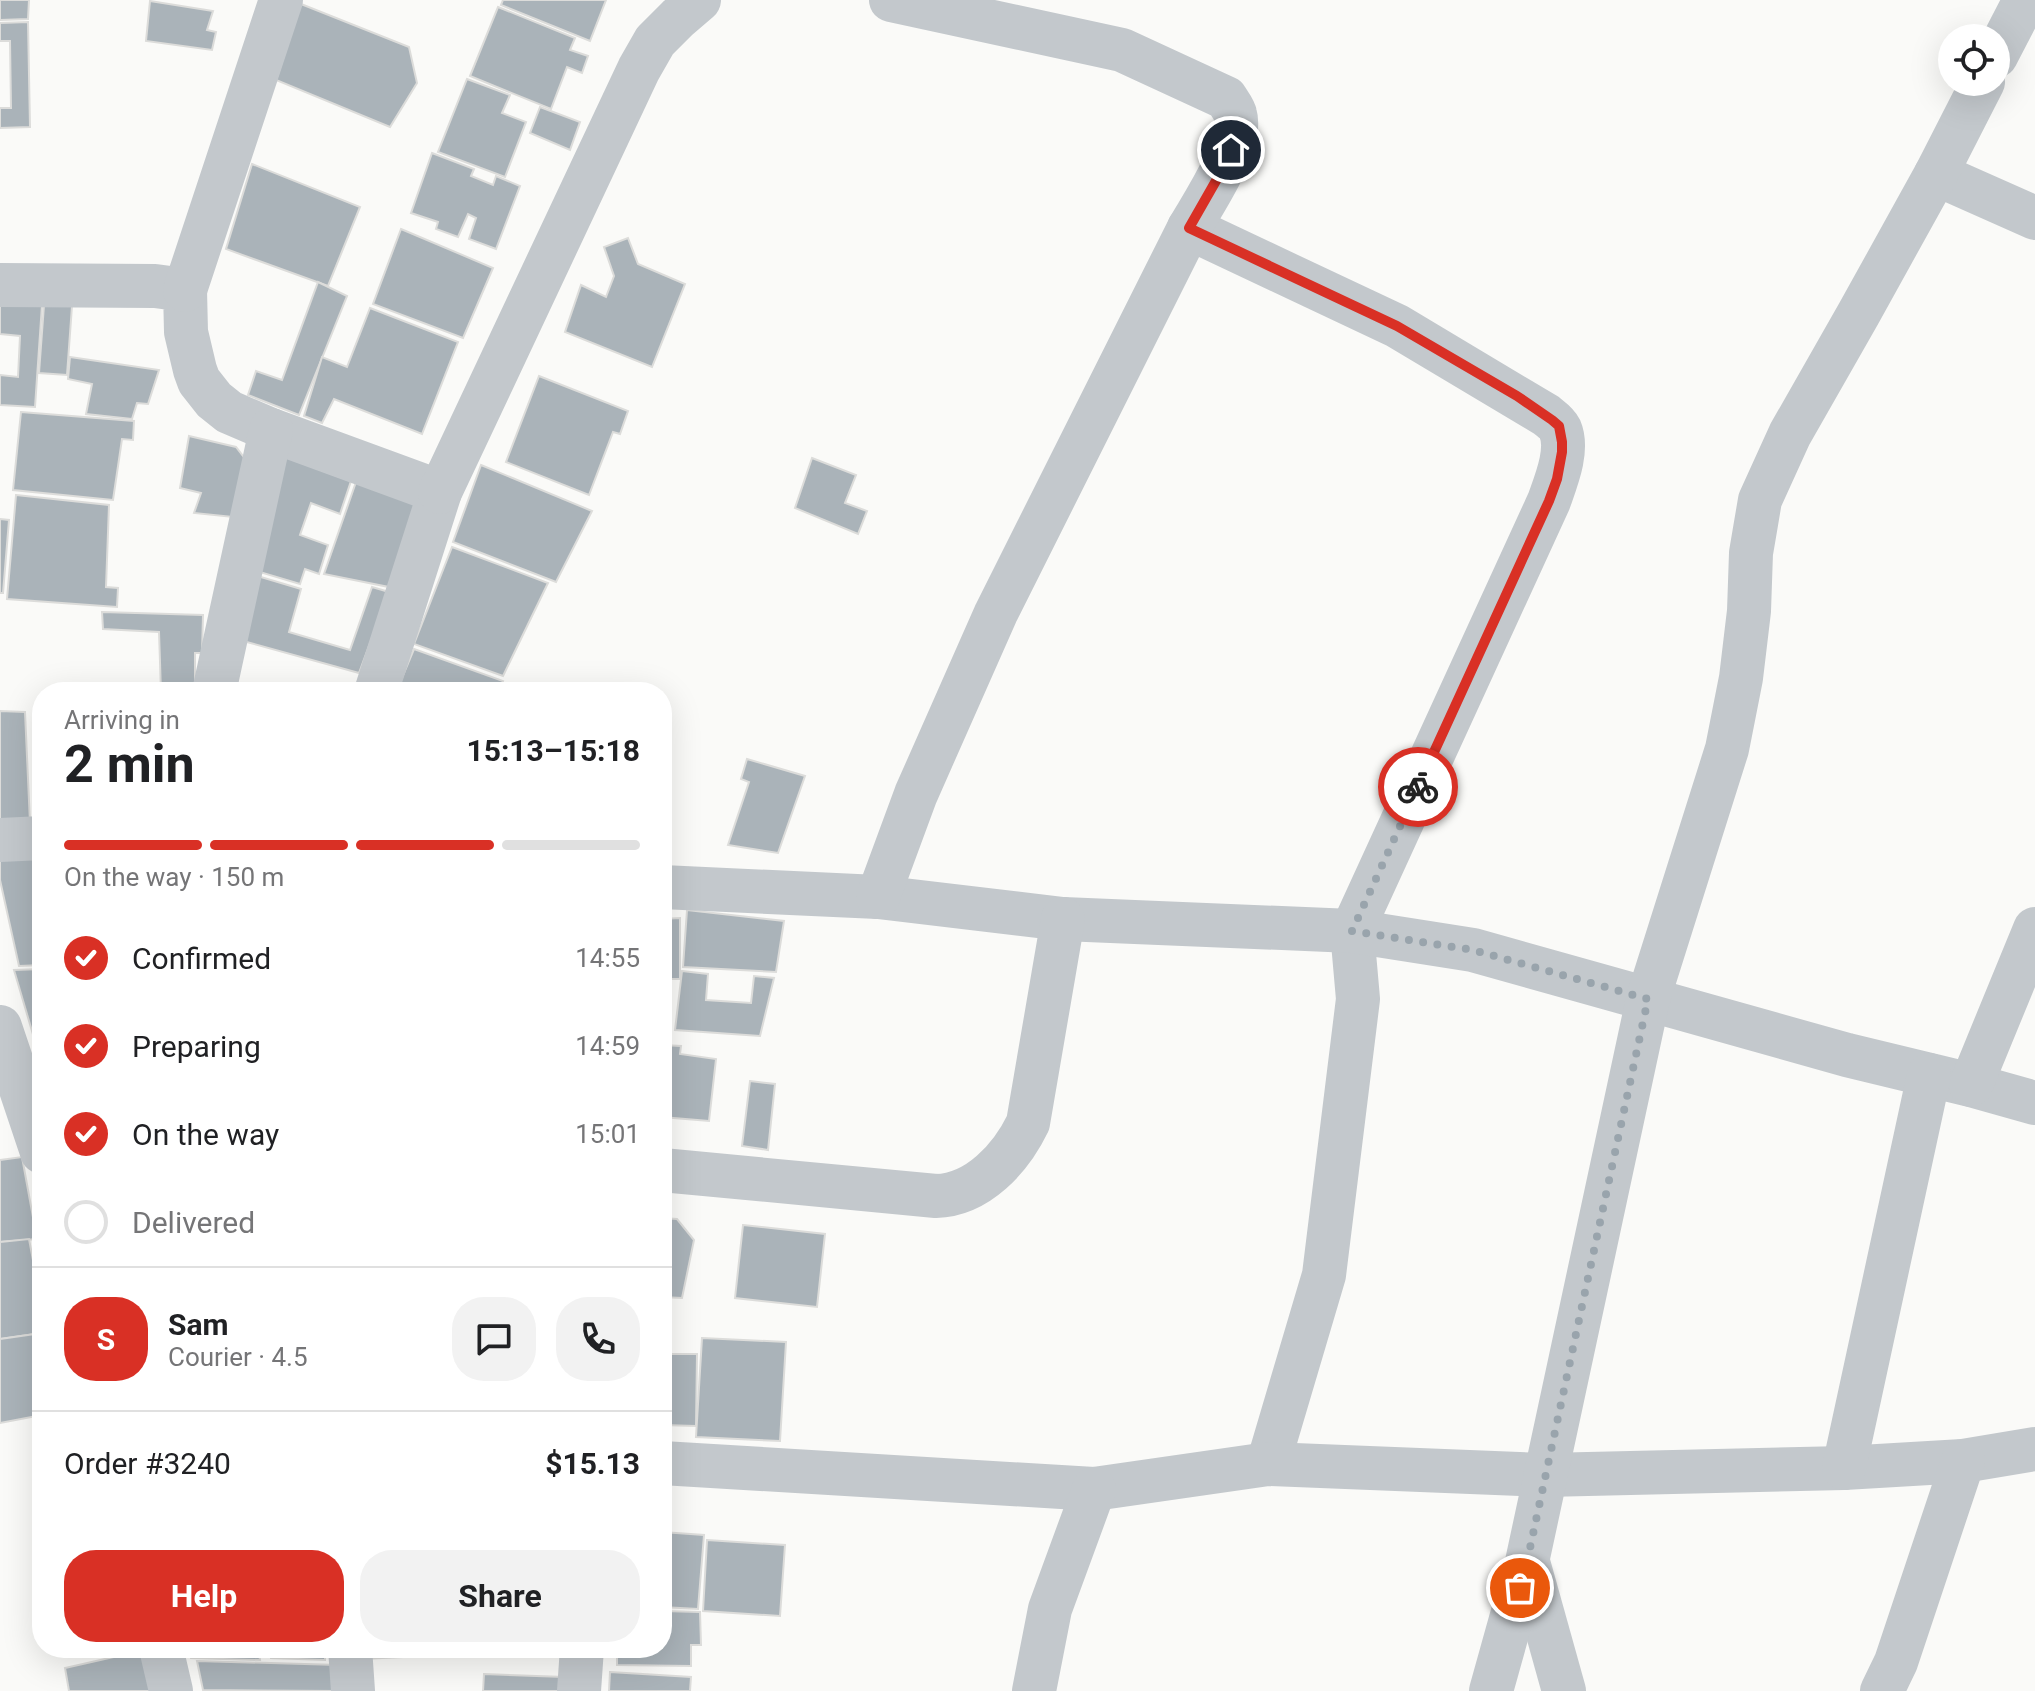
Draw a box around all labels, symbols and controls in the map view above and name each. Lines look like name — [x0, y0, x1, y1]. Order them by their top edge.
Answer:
map controls — [1938, 24, 2010, 96]
button: locate — [1938, 24, 2010, 96]
pin — [1197, 116, 1265, 184]
icon: home — [1209, 128, 1253, 172]
text: Arriving in — [64, 705, 180, 735]
text: 15:13–15:18 — [466, 733, 640, 768]
text: 2 min — [64, 734, 195, 795]
courier — [1378, 747, 1458, 827]
icon: bike — [1396, 765, 1440, 809]
text: On the way · 150 m — [64, 862, 284, 892]
icon: check — [64, 936, 108, 980]
text: Confirmed — [132, 941, 271, 976]
text: 14:55 — [575, 943, 640, 973]
icon: check — [64, 1024, 108, 1068]
text: Preparing — [132, 1029, 261, 1064]
text: 14:59 — [575, 1031, 640, 1061]
icon: check — [64, 1112, 108, 1156]
text: On the way — [132, 1117, 279, 1152]
text: 15:01 — [575, 1119, 640, 1149]
text: Delivered — [132, 1205, 255, 1240]
button: chat — [452, 1297, 536, 1381]
button: phone — [556, 1297, 640, 1381]
text: Sam — [168, 1307, 229, 1342]
text: S — [97, 1322, 115, 1357]
text: Courier · 4.5 — [168, 1342, 308, 1372]
text: Order #3240 — [64, 1446, 231, 1481]
text: $15.13 — [545, 1446, 640, 1481]
button: Help — [64, 1550, 344, 1642]
button: Share — [360, 1550, 640, 1642]
pin — [1486, 1554, 1554, 1622]
icon: bag — [1498, 1566, 1542, 1610]

